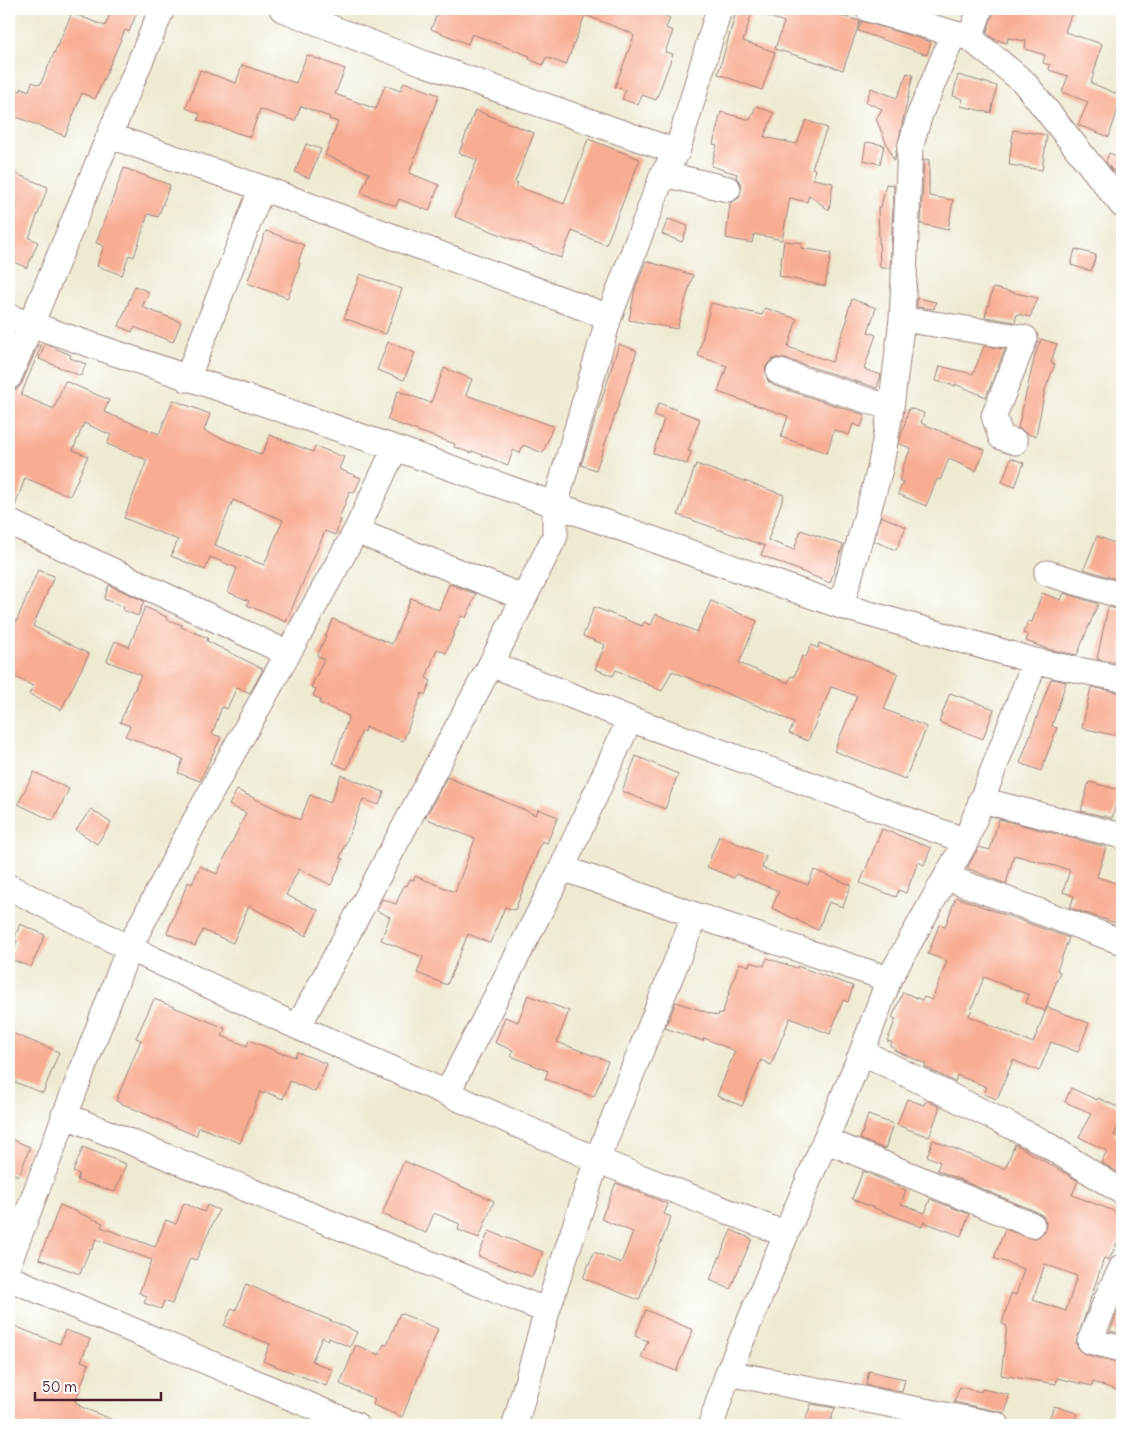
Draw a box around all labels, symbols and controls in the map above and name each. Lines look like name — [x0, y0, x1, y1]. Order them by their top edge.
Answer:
scale bar — [35, 1369, 161, 1401]
text: 50 m — [42, 1377, 77, 1396]

